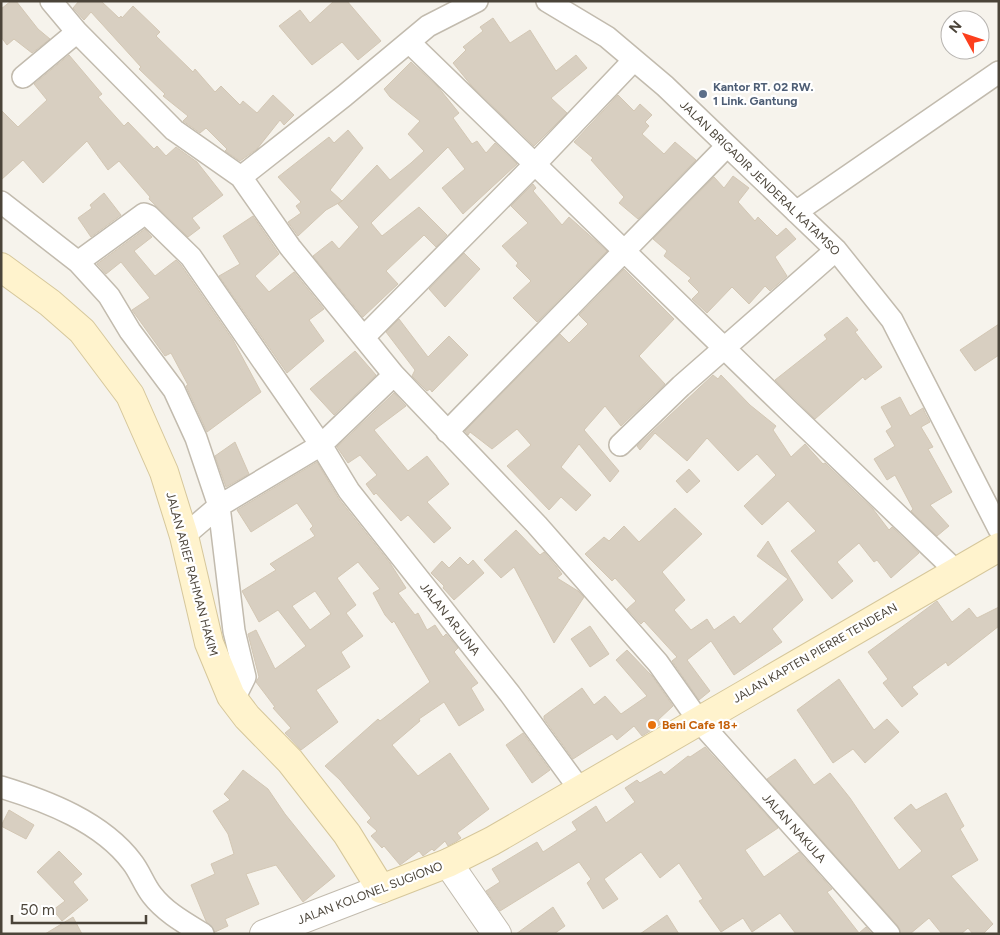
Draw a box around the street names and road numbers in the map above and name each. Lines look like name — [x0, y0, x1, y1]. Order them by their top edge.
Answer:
street label: JALAN BRIGADIR JENDERAL KATAMSO — [677, 98, 843, 258]
street label: JALAN ARIEF RAHMAN HAKIM — [163, 490, 221, 658]
street label: JALAN ARJUNA — [417, 580, 483, 658]
street label: JALAN KAPTEN PIERRE TENDEAN — [730, 600, 900, 706]
street label: JALAN NAKULA — [759, 790, 829, 866]
street label: JALAN KOLONEL SUGIONO — [295, 859, 445, 927]

